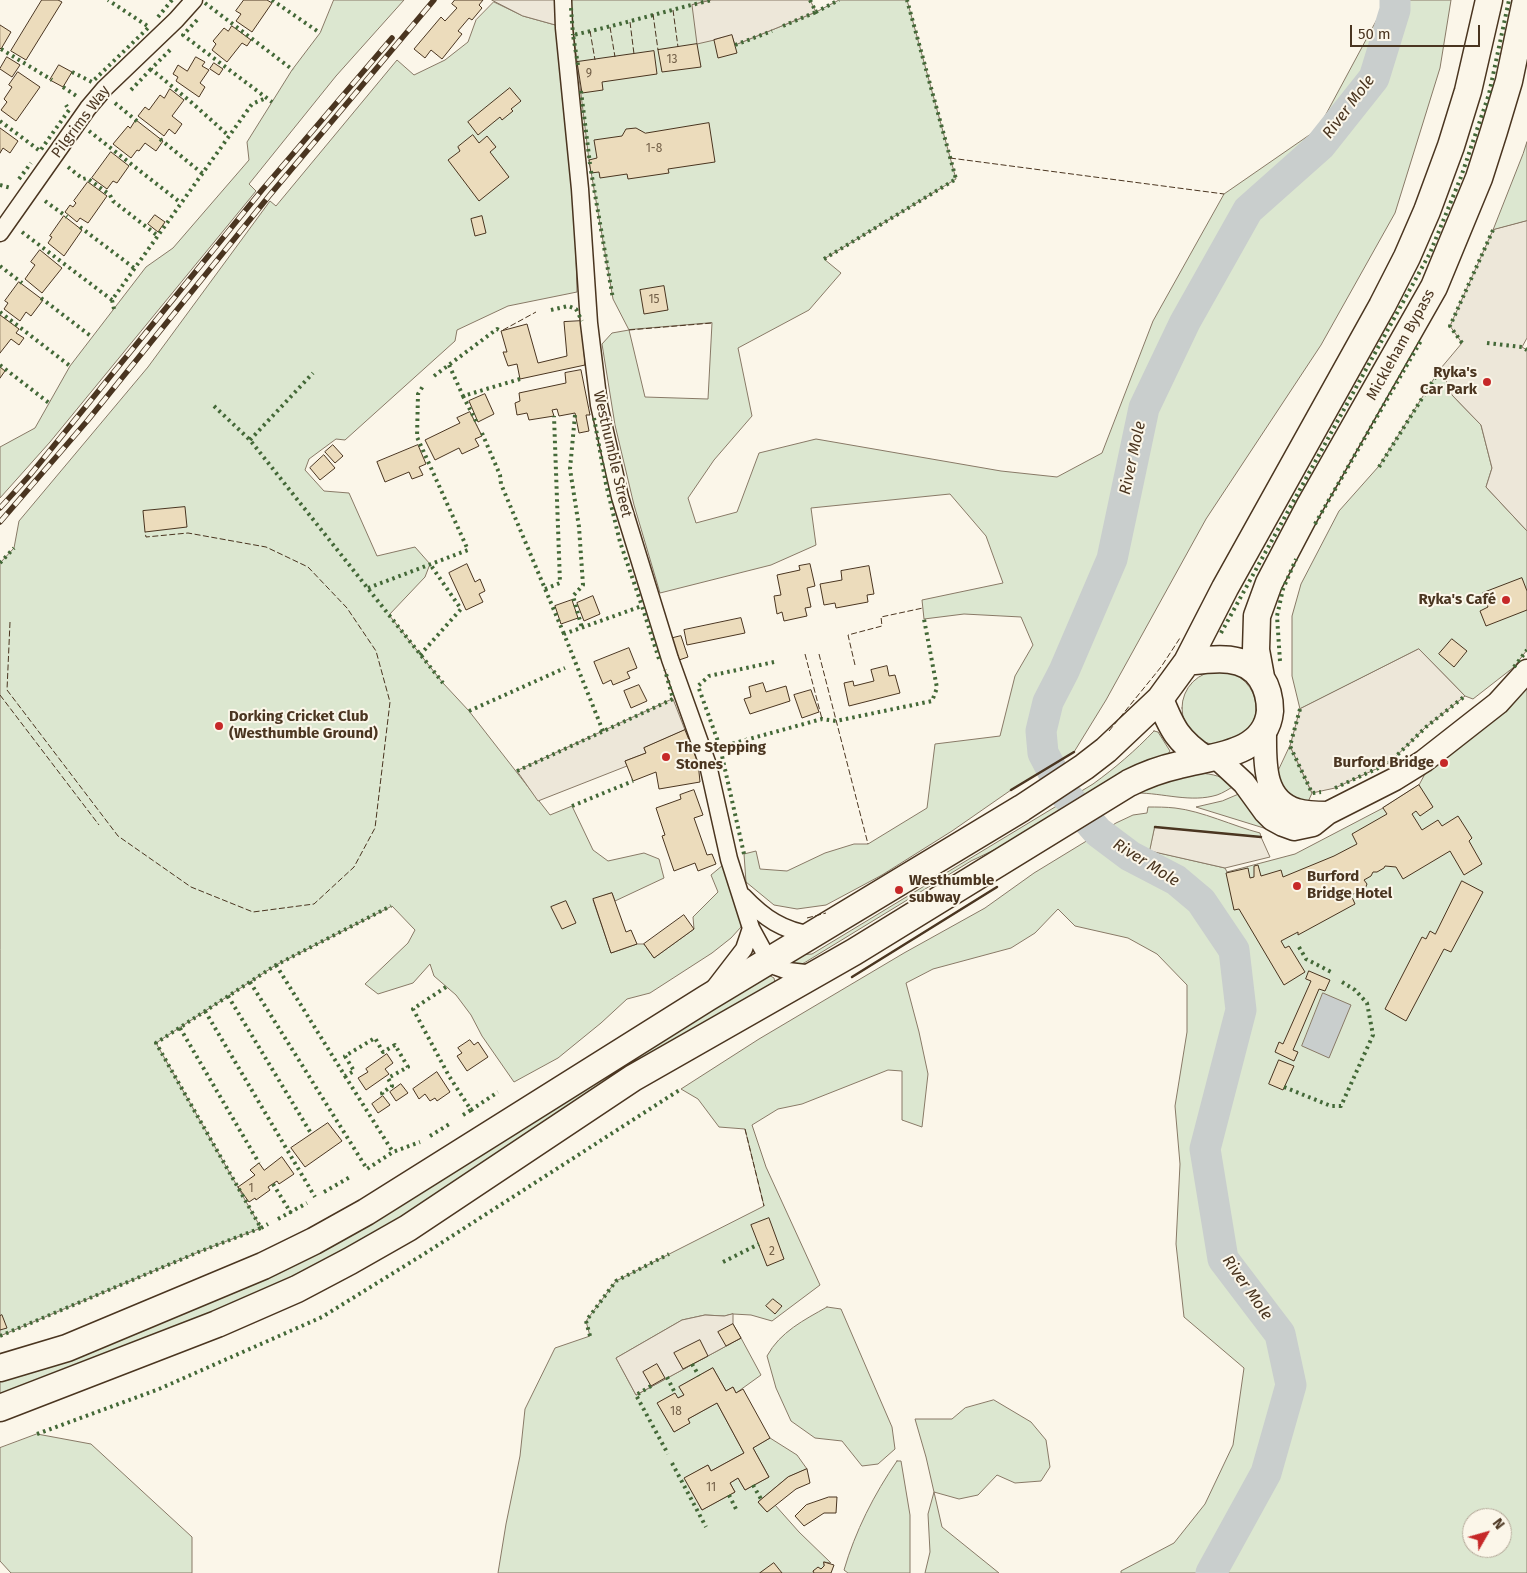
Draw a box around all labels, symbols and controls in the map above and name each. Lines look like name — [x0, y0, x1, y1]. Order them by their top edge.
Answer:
scale bar — [1352, 15, 1482, 47]
text: 50 m — [1358, 25, 1391, 43]
house number: 13 — [666, 53, 678, 67]
house number: 9 — [586, 67, 592, 81]
water label: River Mole — [1319, 71, 1379, 143]
street label: Pilgrims Way — [48, 82, 114, 162]
house number: 1-8 — [646, 142, 662, 156]
street label: Mickleham Bypass — [1363, 286, 1439, 404]
house number: 15 — [648, 293, 660, 307]
place label: Ryka's Car Park — [1420, 364, 1477, 399]
marker: Ryka's Car Park — [1481, 376, 1493, 388]
street label: Westhumble Street — [589, 389, 635, 519]
water label: River Mole — [1116, 419, 1150, 497]
place label: Ryka's Café — [1418, 591, 1496, 609]
marker: Ryka's Café — [1500, 594, 1512, 606]
place label: Dorking Cricket Club (Westhumble Ground) — [229, 708, 378, 743]
marker: Dorking Cricket Club (Westhumble Ground) — [213, 720, 225, 732]
place label: The Stepping Stones — [676, 739, 766, 774]
marker: The Stepping Stones — [660, 751, 672, 763]
place label: Burford Bridge — [1333, 754, 1434, 772]
marker: Burford Bridge — [1438, 757, 1450, 769]
water label: River Mole — [1109, 835, 1183, 891]
place label: Burford Bridge Hotel — [1307, 868, 1392, 903]
place label: Westhumble subway — [909, 872, 994, 907]
marker: Burford Bridge Hotel — [1291, 880, 1303, 892]
marker: Westhumble subway — [893, 884, 905, 896]
house number: 1 — [248, 1182, 254, 1196]
house number: 2 — [769, 1245, 775, 1259]
water label: River Mole — [1218, 1252, 1276, 1324]
house number: 18 — [670, 1405, 682, 1419]
house number: 11 — [706, 1481, 716, 1495]
north arrow — [1462, 1508, 1512, 1558]
text: N — [1489, 1515, 1508, 1533]

